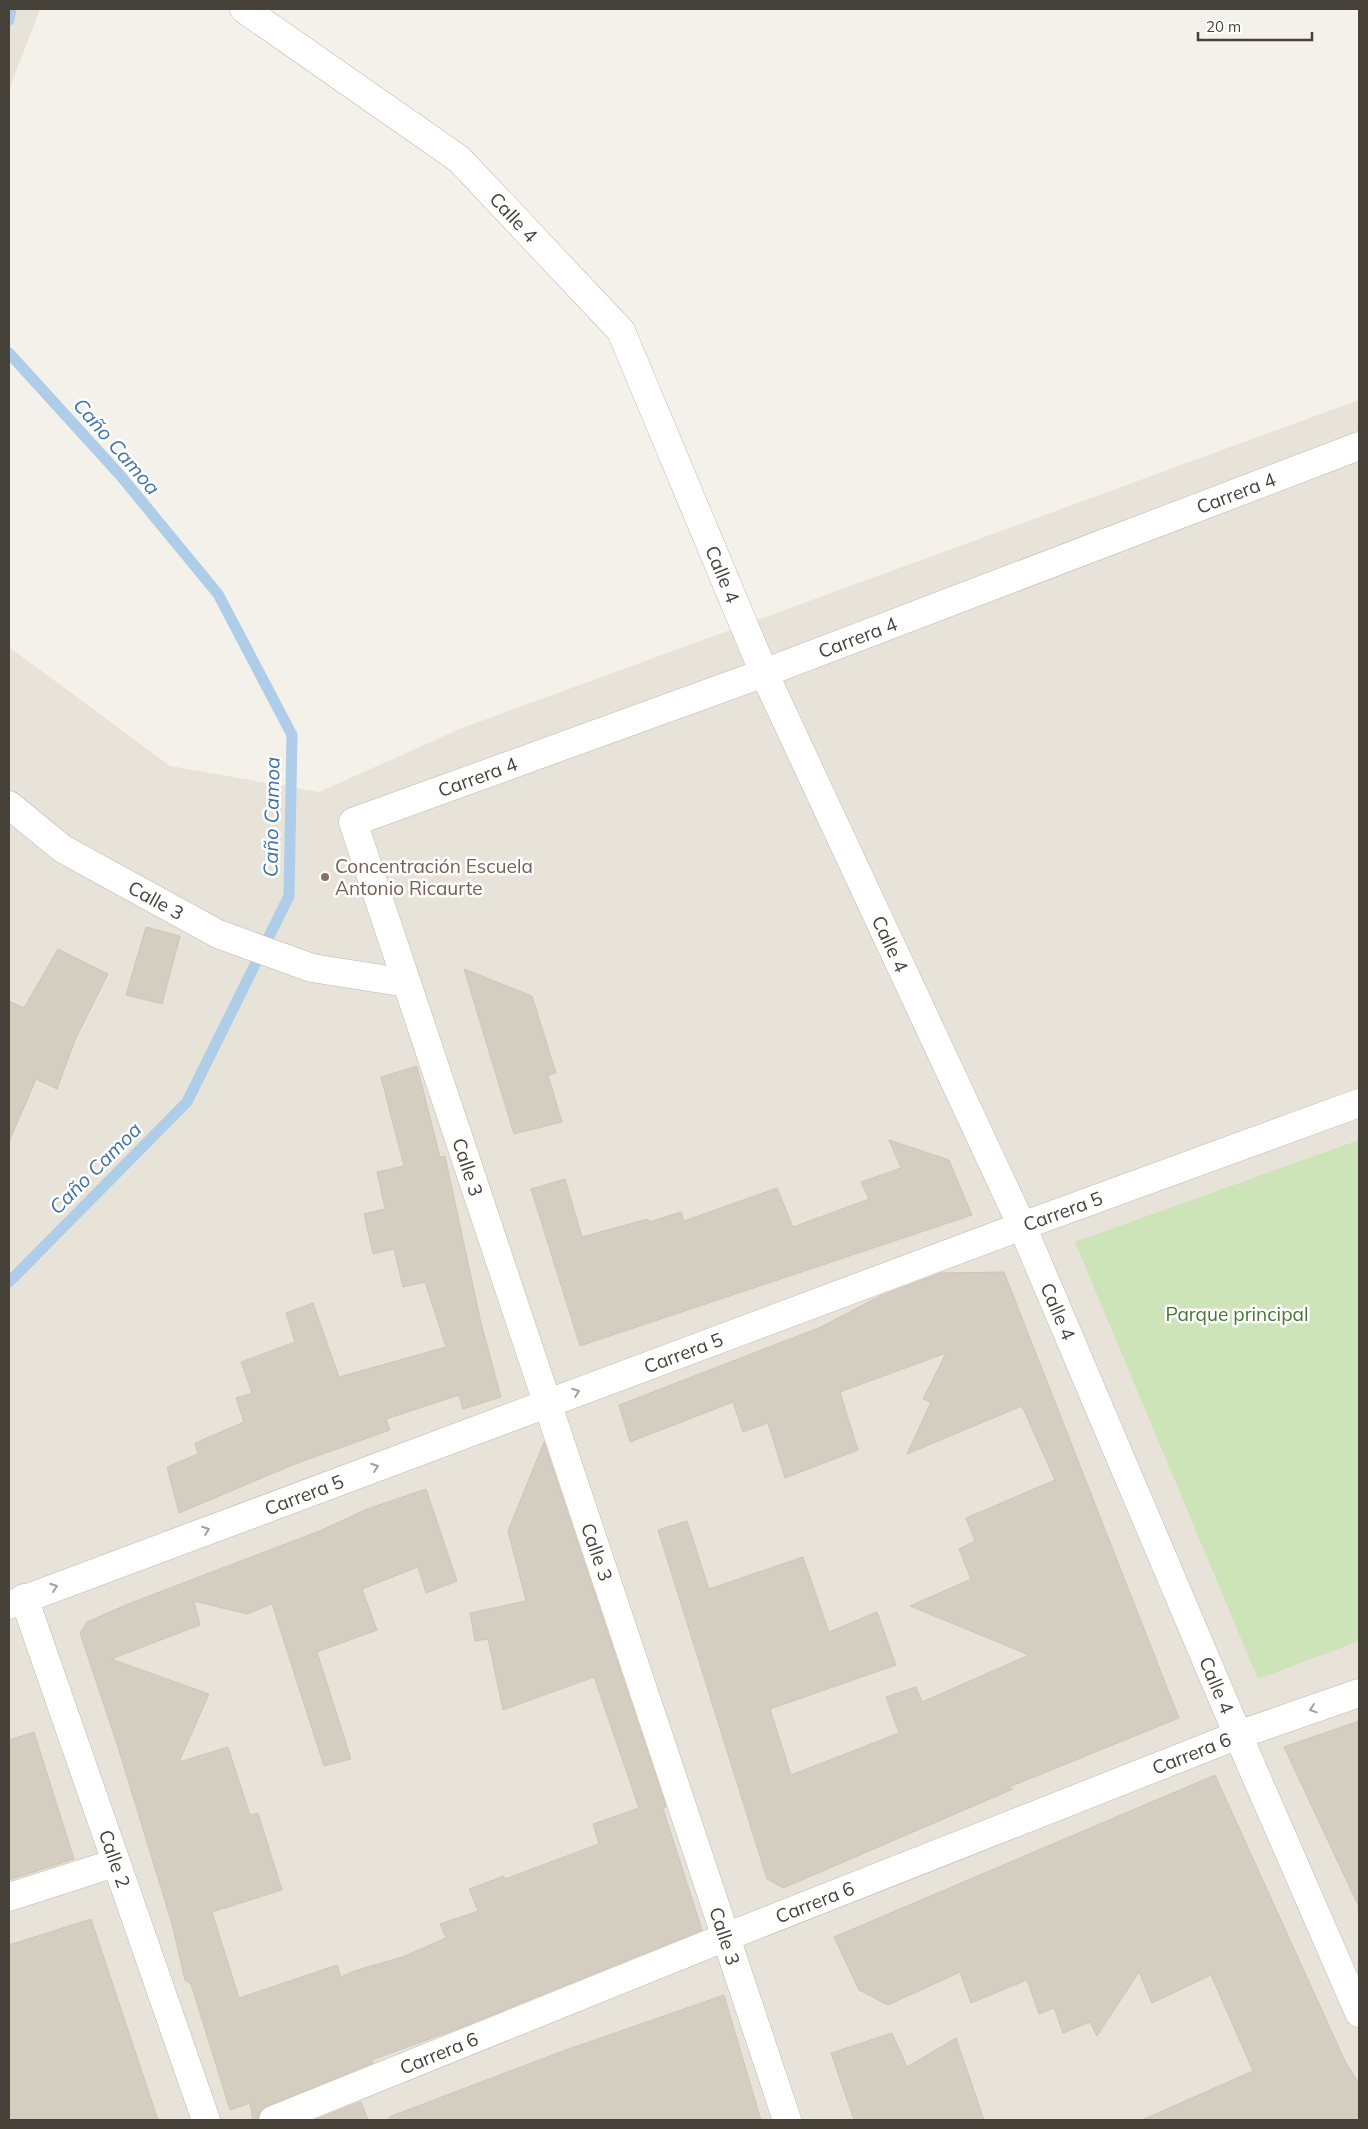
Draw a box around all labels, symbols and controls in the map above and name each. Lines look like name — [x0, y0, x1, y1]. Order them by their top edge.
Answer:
scale bar — [1198, 10, 1312, 42]
text: 20 m — [1206, 17, 1241, 36]
street label: Calle 4 — [484, 187, 543, 247]
water label: Caño Camoa — [68, 392, 166, 500]
street label: Carrera 4 — [1193, 467, 1279, 519]
street label: Calle 4 — [700, 542, 745, 606]
street label: Carrera 4 — [815, 611, 901, 663]
street label: Carrera 4 — [434, 752, 520, 802]
water label: Caño Camoa — [257, 757, 285, 877]
place label: Concentración Escuela Antonio Ricaurte — [335, 854, 533, 900]
marker: Concentración Escuela Antonio Ricaurte — [319, 871, 331, 883]
street label: Calle 3 — [124, 875, 188, 925]
street label: Calle 4 — [867, 912, 914, 976]
water label: Caño Camoa — [44, 1117, 146, 1219]
street label: Calle 3 — [447, 1135, 489, 1199]
street label: Carrera 5 — [1020, 1186, 1106, 1237]
street label: Calle 4 — [1035, 1279, 1081, 1344]
park label: Parque principal — [1166, 1302, 1308, 1326]
street label: Carrera 5 — [640, 1327, 726, 1378]
one-way arrow — [571, 1388, 580, 1398]
one-way arrow — [370, 1463, 379, 1473]
street label: Carrera 5 — [261, 1469, 347, 1520]
street label: Calle 3 — [576, 1520, 618, 1584]
one-way arrow — [201, 1526, 210, 1536]
one-way arrow — [49, 1583, 58, 1593]
street label: Calle 4 — [1194, 1653, 1240, 1717]
one-way arrow — [1309, 1703, 1318, 1713]
street label: Carrera 6 — [1149, 1727, 1234, 1780]
street label: Calle 2 — [94, 1826, 136, 1891]
street label: Carrera 6 — [772, 1876, 858, 1928]
street label: Calle 3 — [704, 1904, 746, 1968]
street label: Carrera 6 — [396, 2026, 482, 2080]

